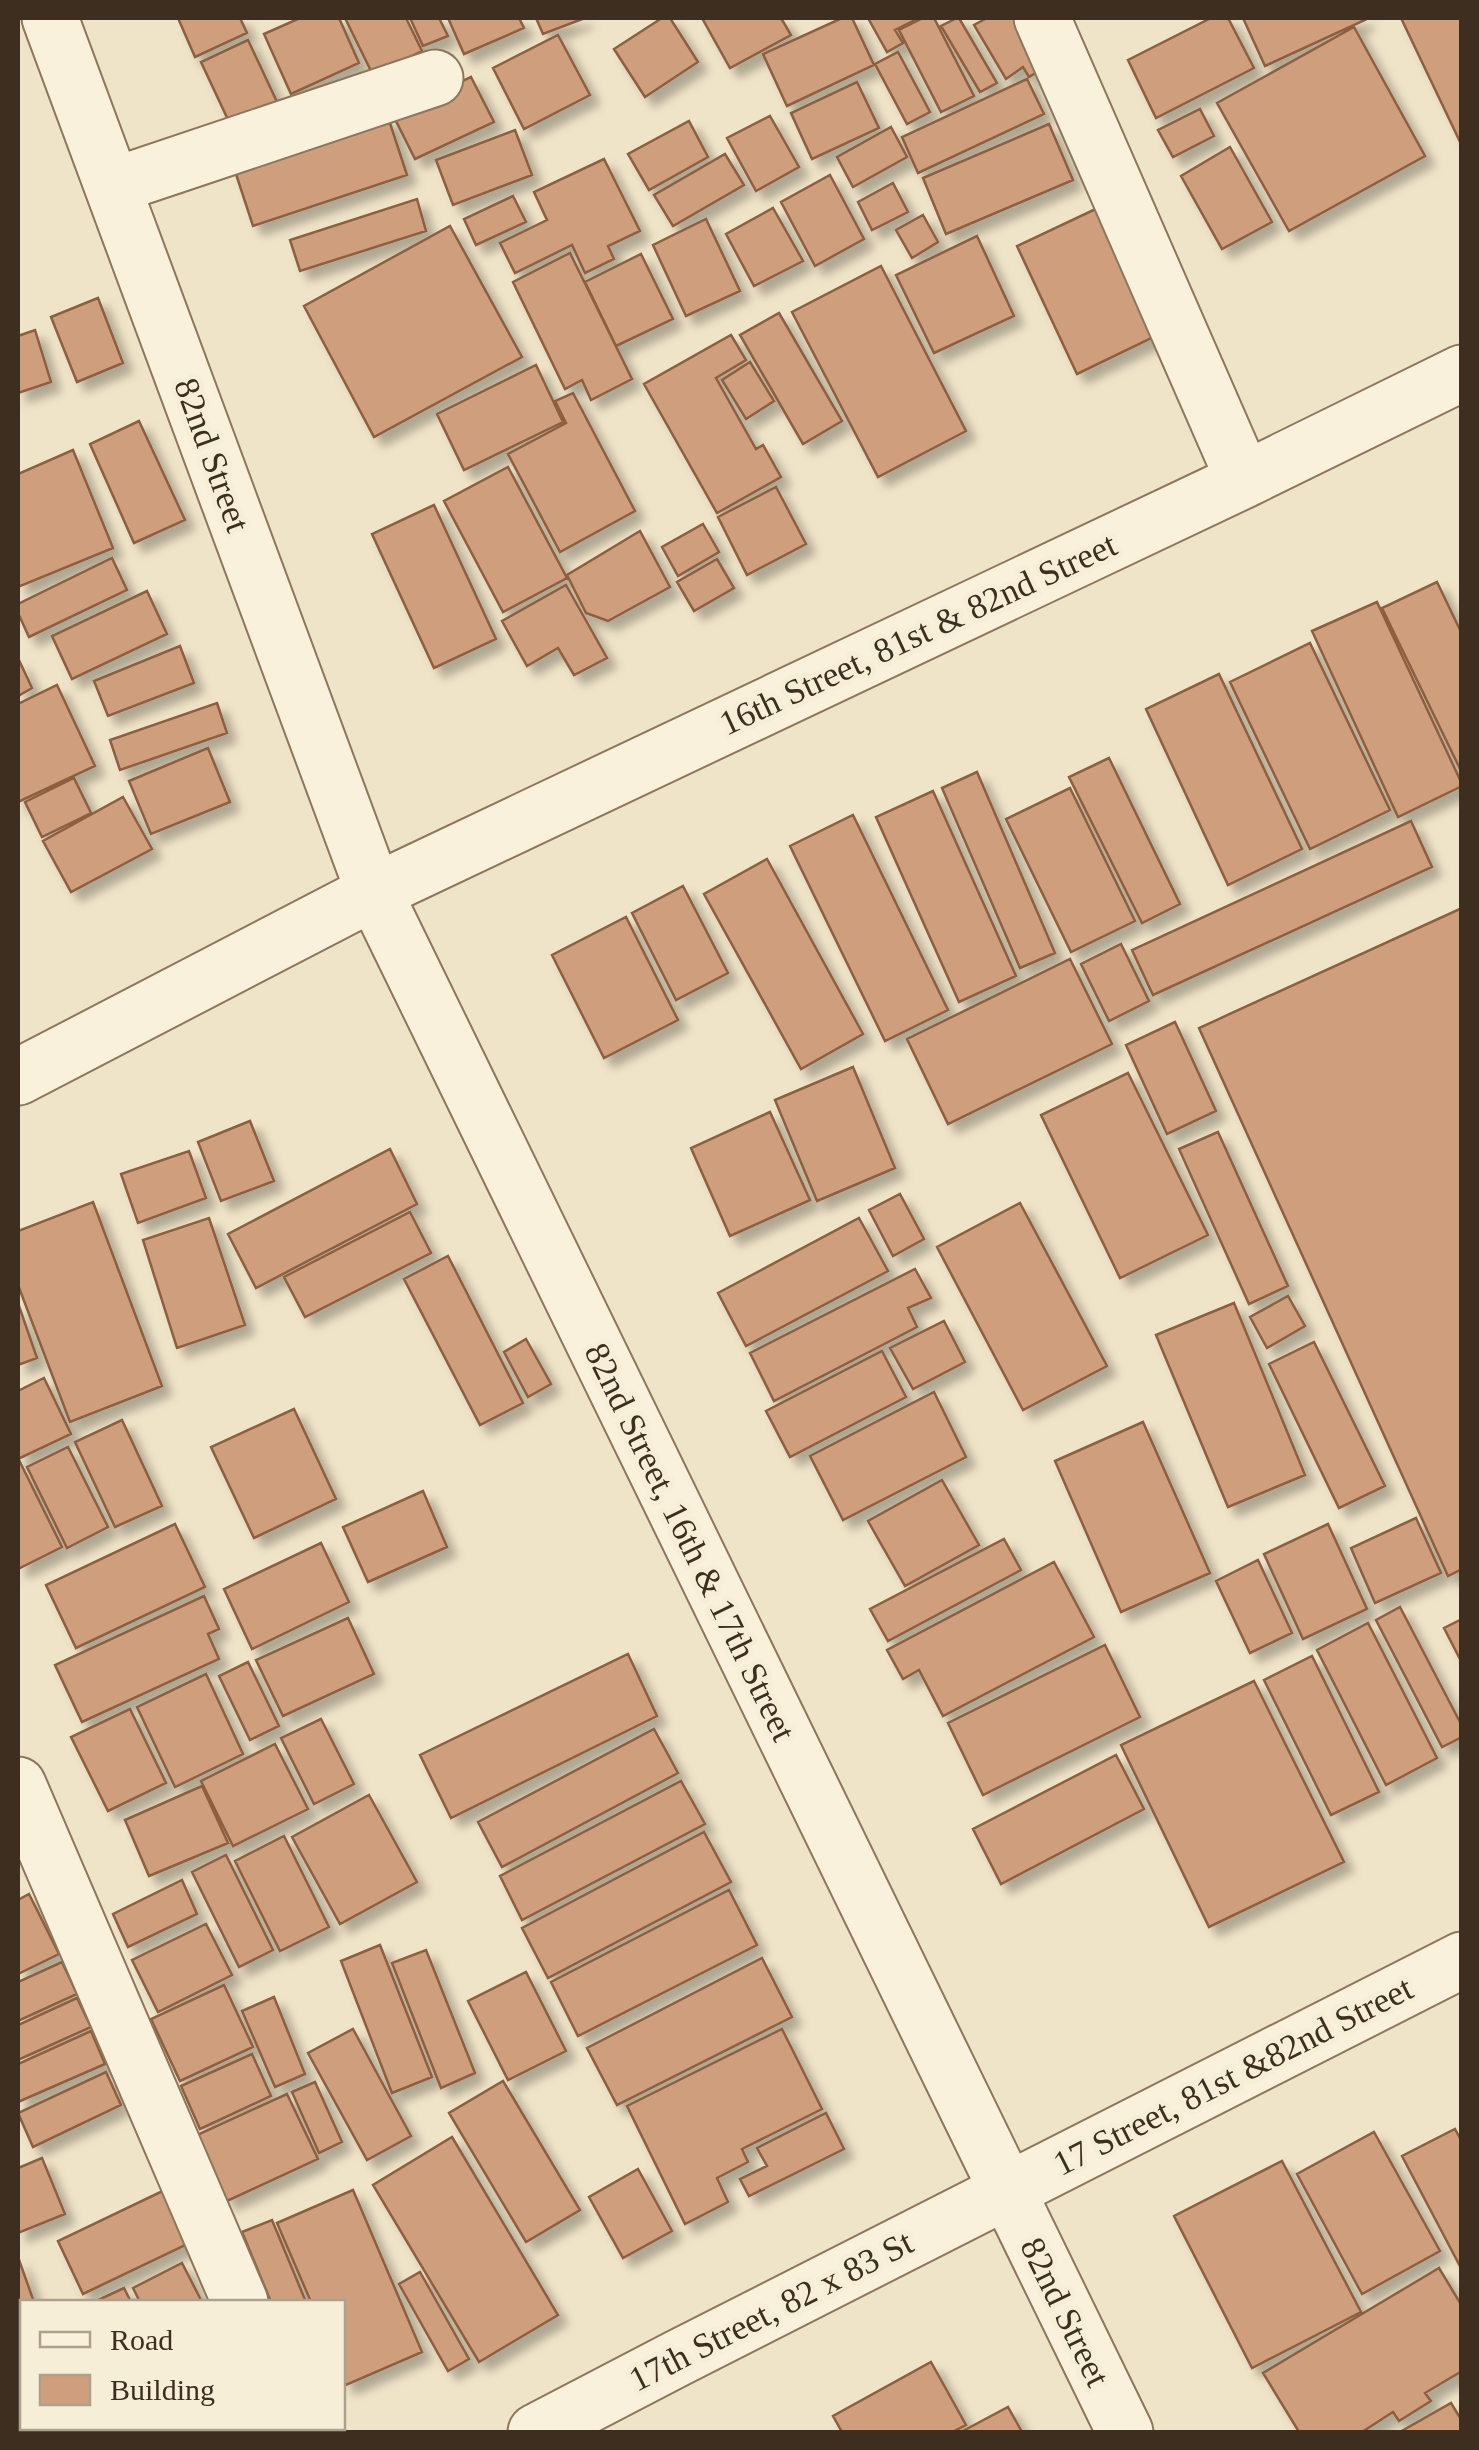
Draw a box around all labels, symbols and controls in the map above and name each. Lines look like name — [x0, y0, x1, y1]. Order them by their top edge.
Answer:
street label: 82nd Street — [166, 373, 258, 537]
street label: 16th Street, 81st & 82nd Street — [713, 525, 1123, 743]
street label: 82nd Street, 16th & 17th Street — [577, 1337, 804, 1747]
street label: 17 Street, 81st &82nd Street — [1047, 1968, 1419, 2184]
street label: 17th Street, 82 x 83 St — [623, 2222, 920, 2399]
street label: 82nd Street — [1012, 2231, 1118, 2393]
legend — [20, 2300, 345, 2430]
text: Road — [110, 2323, 173, 2356]
text: Building — [110, 2373, 215, 2406]

